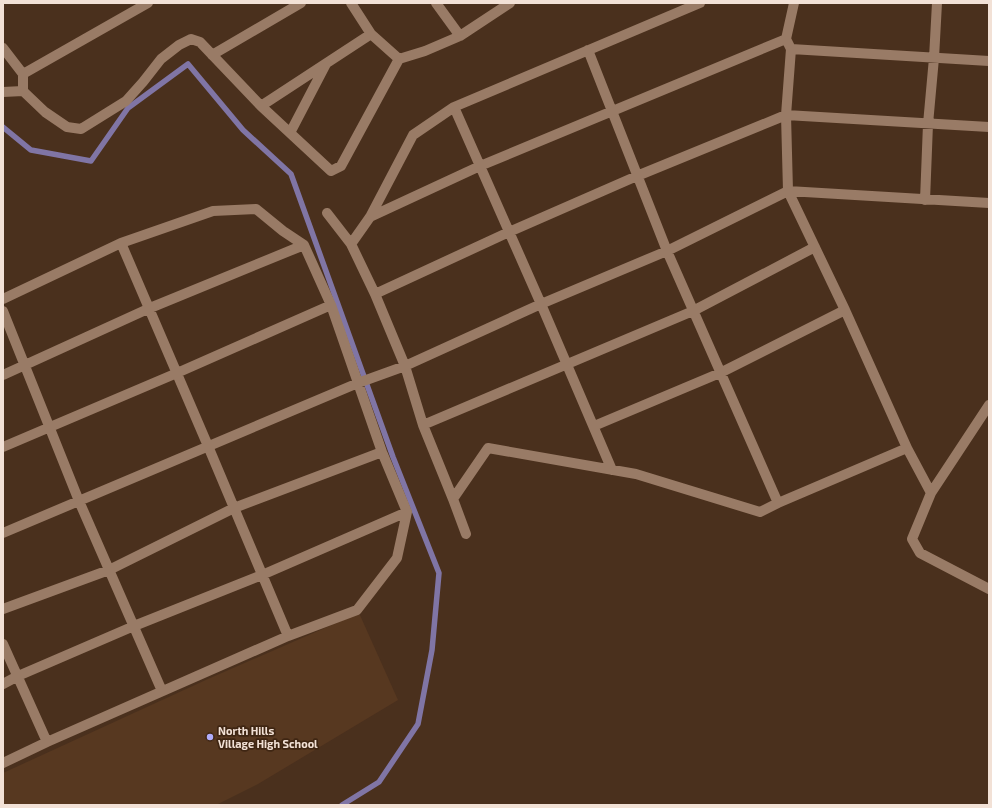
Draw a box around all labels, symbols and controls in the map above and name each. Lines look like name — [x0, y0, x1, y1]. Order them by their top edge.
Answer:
place label: North Hills Village High School — [218, 724, 318, 750]
marker: North Hills Village High School — [205, 732, 215, 742]

